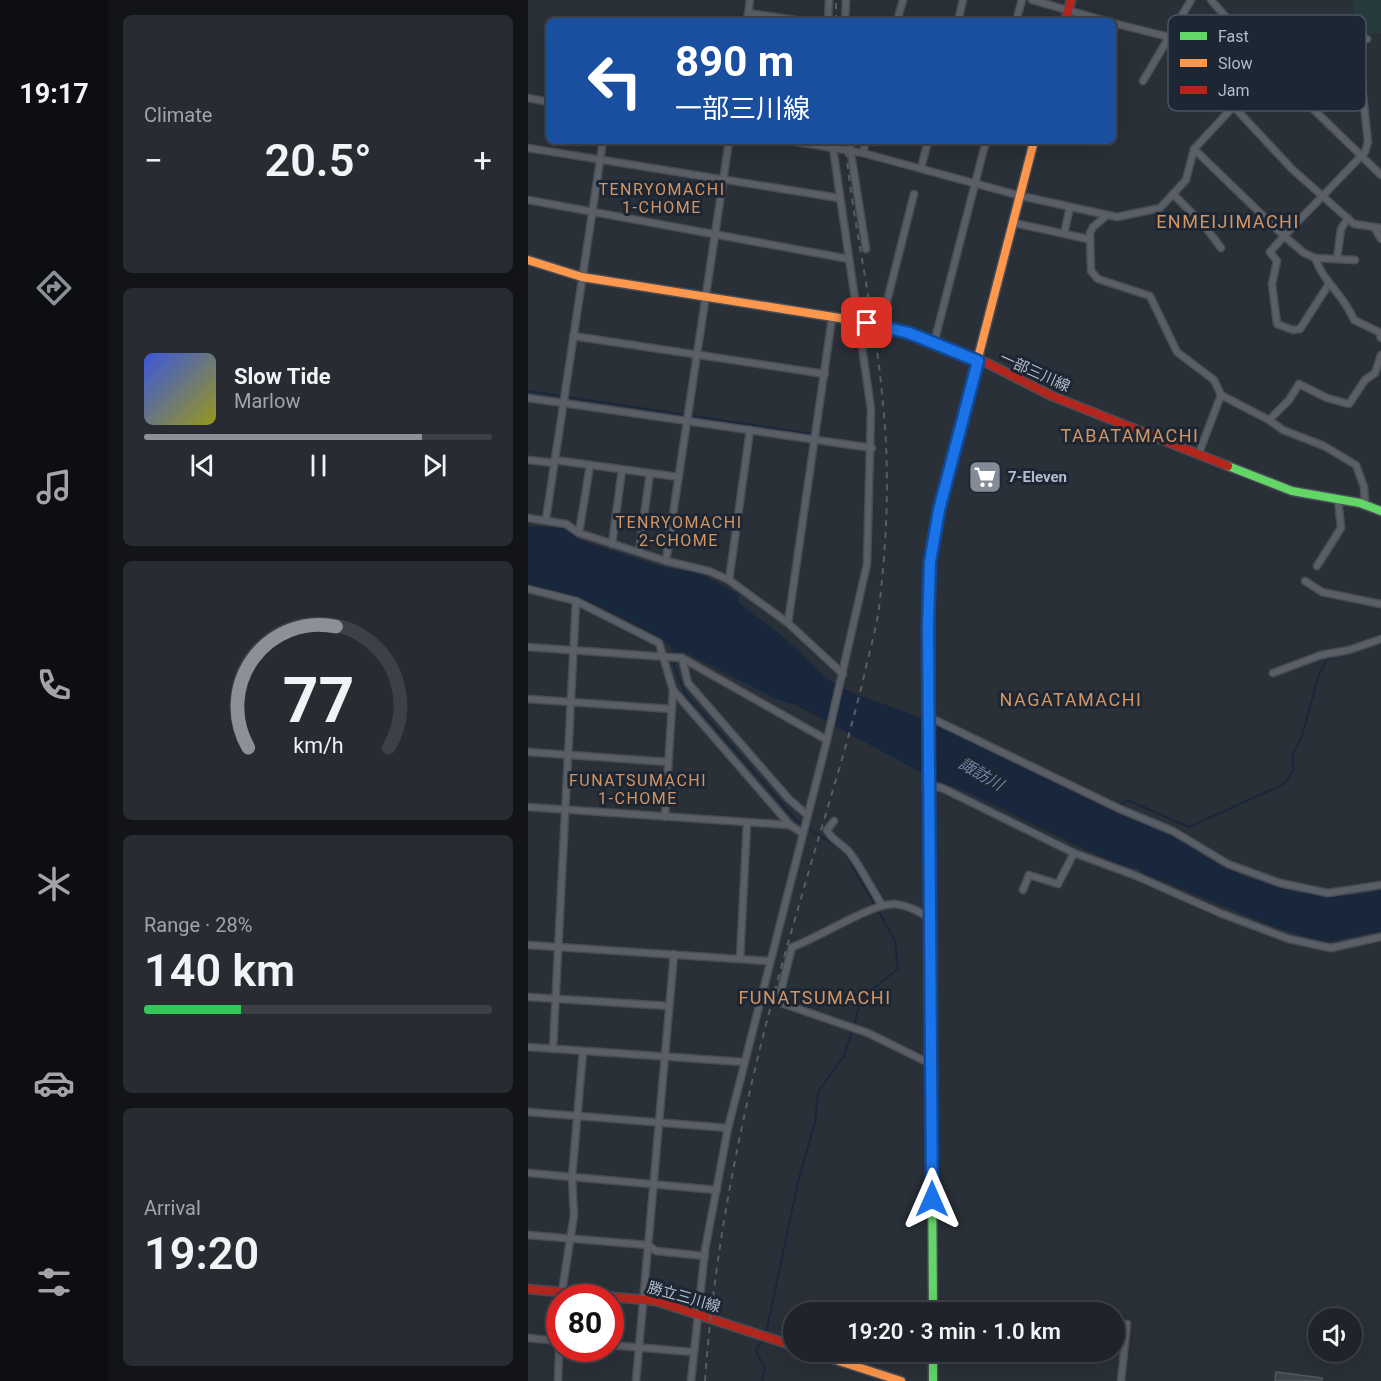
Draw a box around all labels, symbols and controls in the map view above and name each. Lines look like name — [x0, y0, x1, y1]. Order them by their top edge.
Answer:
legend — [1168, 15, 1366, 111]
text: Fast — [1218, 27, 1249, 46]
text: 890 m — [675, 37, 794, 86]
icon: left — [576, 42, 654, 120]
text: Slow — [1218, 54, 1253, 73]
text: 19:17 — [19, 78, 89, 110]
text: Jam — [1218, 81, 1250, 100]
text: 一部三川線 — [675, 93, 810, 125]
text: Climate — [144, 103, 212, 127]
text: 20.5° — [264, 134, 372, 187]
text: − — [144, 141, 163, 180]
text: + — [473, 141, 492, 180]
district label: TENRYOMACHI 1-CHOME — [598, 180, 726, 217]
district label: ENMEIJIMACHI — [1156, 211, 1300, 232]
icon: directions — [33, 267, 75, 309]
pin — [841, 297, 892, 348]
icon: arrive — [850, 306, 883, 339]
street label: 一部三川線 — [997, 349, 1073, 395]
text: Slow Tide — [234, 364, 331, 389]
text: Marlow — [234, 389, 300, 413]
district label: TABATAMACHI — [1061, 425, 1199, 446]
icon: previous — [186, 449, 219, 482]
icon: pause — [302, 449, 335, 482]
icon: next — [418, 449, 451, 482]
supermarket icon: 7-Eleven — [967, 459, 1003, 495]
icon: music — [33, 466, 75, 508]
place label: 7-Eleven — [1008, 468, 1067, 486]
district label: TENRYOMACHI 2-CHOME — [615, 513, 743, 550]
icon: phone — [33, 664, 75, 706]
text: 77 — [282, 664, 354, 737]
district label: NAGATAMACHI — [1000, 689, 1142, 710]
text: km/h — [293, 733, 343, 758]
water label: 諏訪川 — [955, 754, 1008, 795]
district label: FUNATSUMACHI 1-CHOME — [569, 771, 707, 808]
icon: climate — [33, 863, 75, 905]
text: Range · 28% — [144, 913, 252, 937]
text: 140 km — [144, 944, 295, 997]
district label: FUNATSUMACHI — [738, 987, 892, 1008]
icon: car — [33, 1062, 75, 1104]
position arrow — [900, 1167, 964, 1231]
text: Arrival — [144, 1196, 201, 1220]
text: 19:20 — [144, 1227, 259, 1280]
icon: filters — [33, 1261, 75, 1303]
street label: 勝立三川線 — [645, 1278, 723, 1316]
speed limit sign: 80 — [546, 1284, 624, 1362]
map controls — [1308, 1308, 1362, 1362]
button: sound — [1308, 1308, 1362, 1362]
text: 19:20 · 3 min · 1.0 km — [847, 1319, 1061, 1344]

